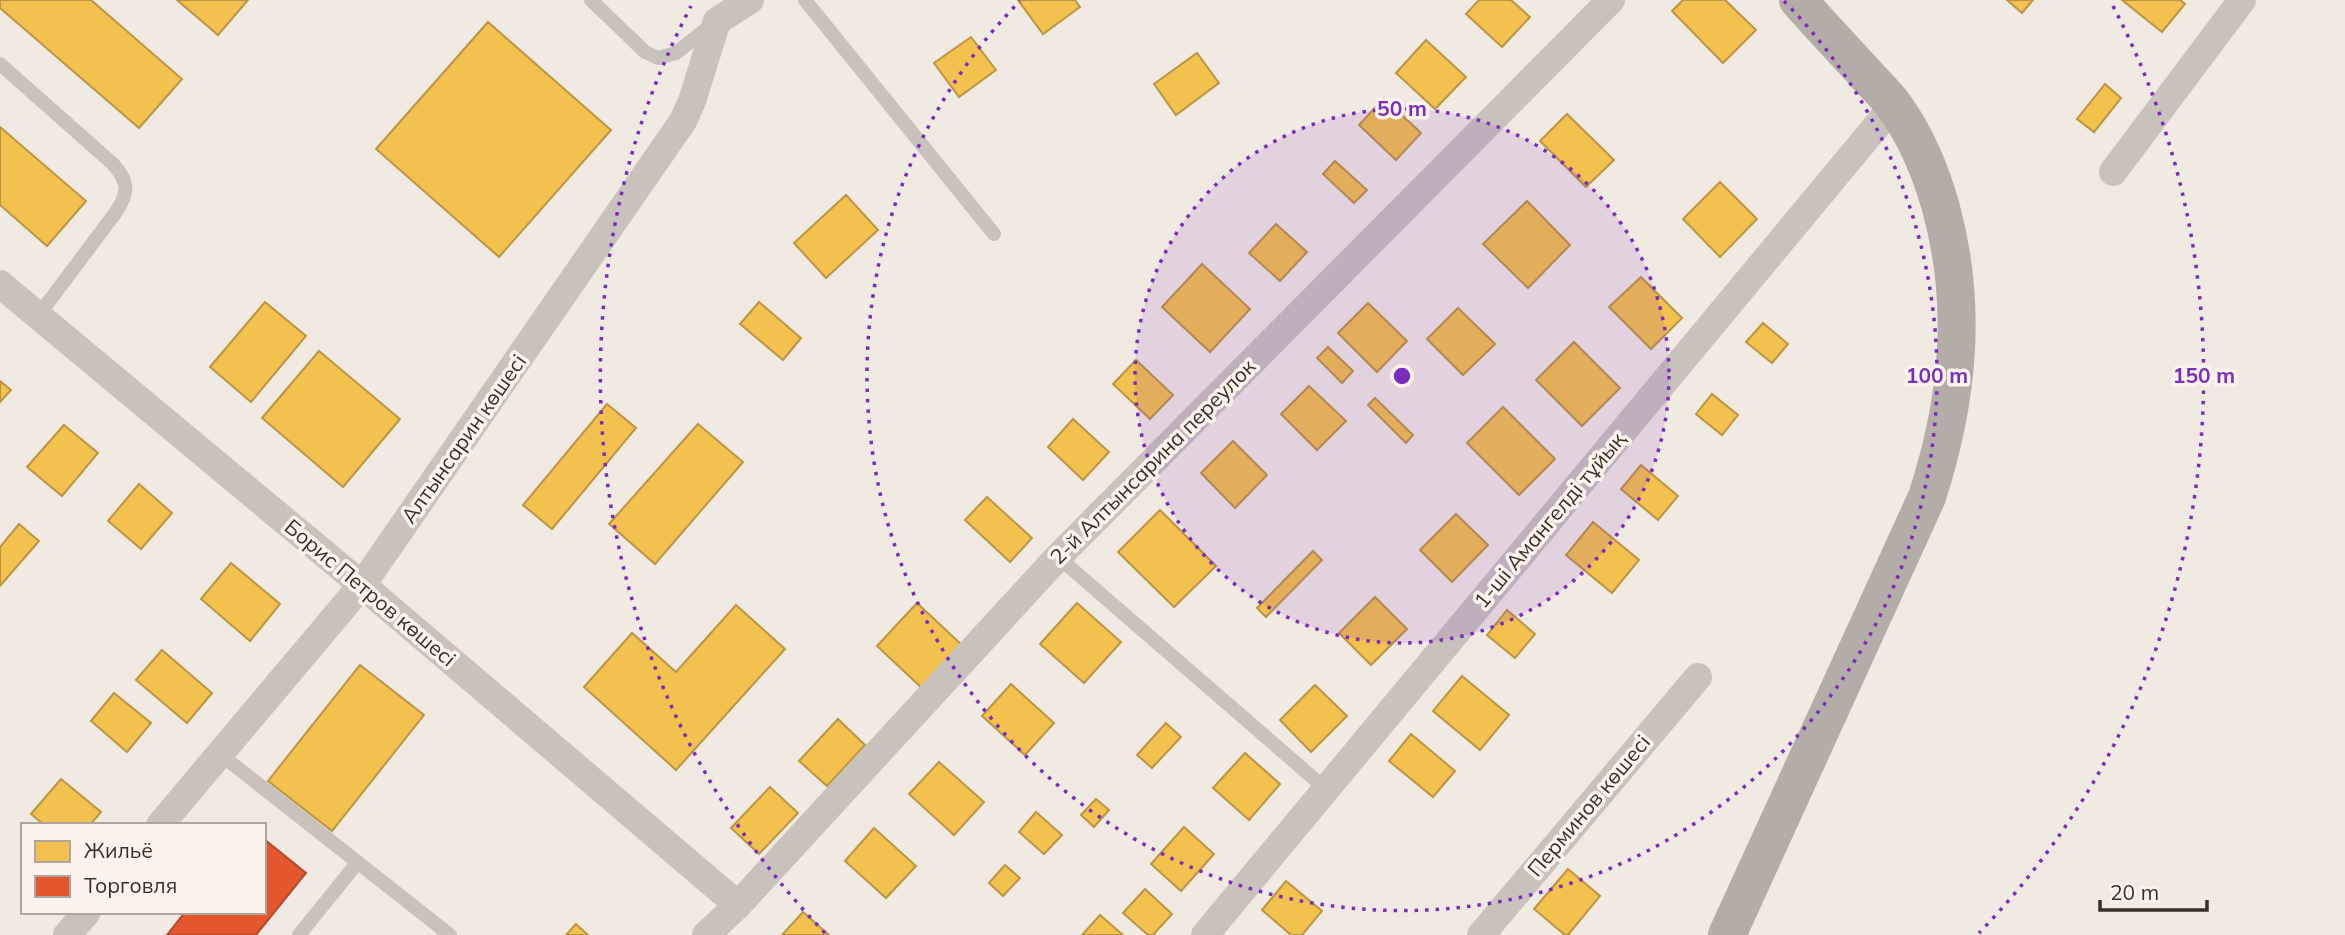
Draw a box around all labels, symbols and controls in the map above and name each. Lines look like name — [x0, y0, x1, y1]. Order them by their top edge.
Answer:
text: 50 m — [1377, 95, 1427, 121]
street label: Алтынсарин көшесі — [395, 349, 531, 528]
street label: 2-й Алтынсарина переулок — [1044, 353, 1261, 569]
text: 100 m — [1906, 362, 1968, 388]
text: 150 m — [2173, 362, 2235, 388]
centre of rings — [1390, 364, 1414, 388]
street label: 1-ші Амангелді тұйық — [1468, 426, 1631, 613]
street label: Борис Петров көшесі — [280, 513, 461, 671]
street label: Перминов көшесі — [1521, 729, 1655, 882]
legend — [21, 823, 266, 914]
text: Жильё — [84, 837, 153, 863]
scale bar — [2100, 869, 2207, 913]
text: Торговля — [84, 872, 177, 898]
text: 20 m — [2110, 879, 2159, 905]

